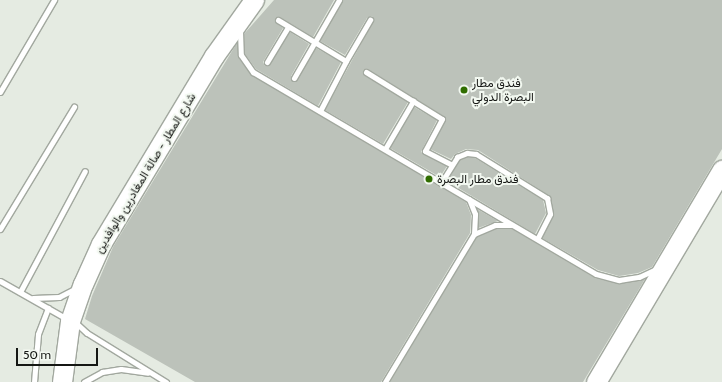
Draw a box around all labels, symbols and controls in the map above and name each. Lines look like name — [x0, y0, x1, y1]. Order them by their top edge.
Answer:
place label: فندق مطار البصرة الدولي — [472, 76, 534, 104]
marker: فندق مطار البصرة الدولي — [459, 85, 469, 95]
street label: شارع المطار - صالة المغادرين والوافدين — [91, 90, 199, 256]
place label: فندق مطار البصرة — [437, 172, 518, 186]
marker: فندق مطار البصرة — [424, 174, 434, 184]
scale bar — [18, 340, 100, 366]
text: 50 m — [23, 347, 51, 362]

